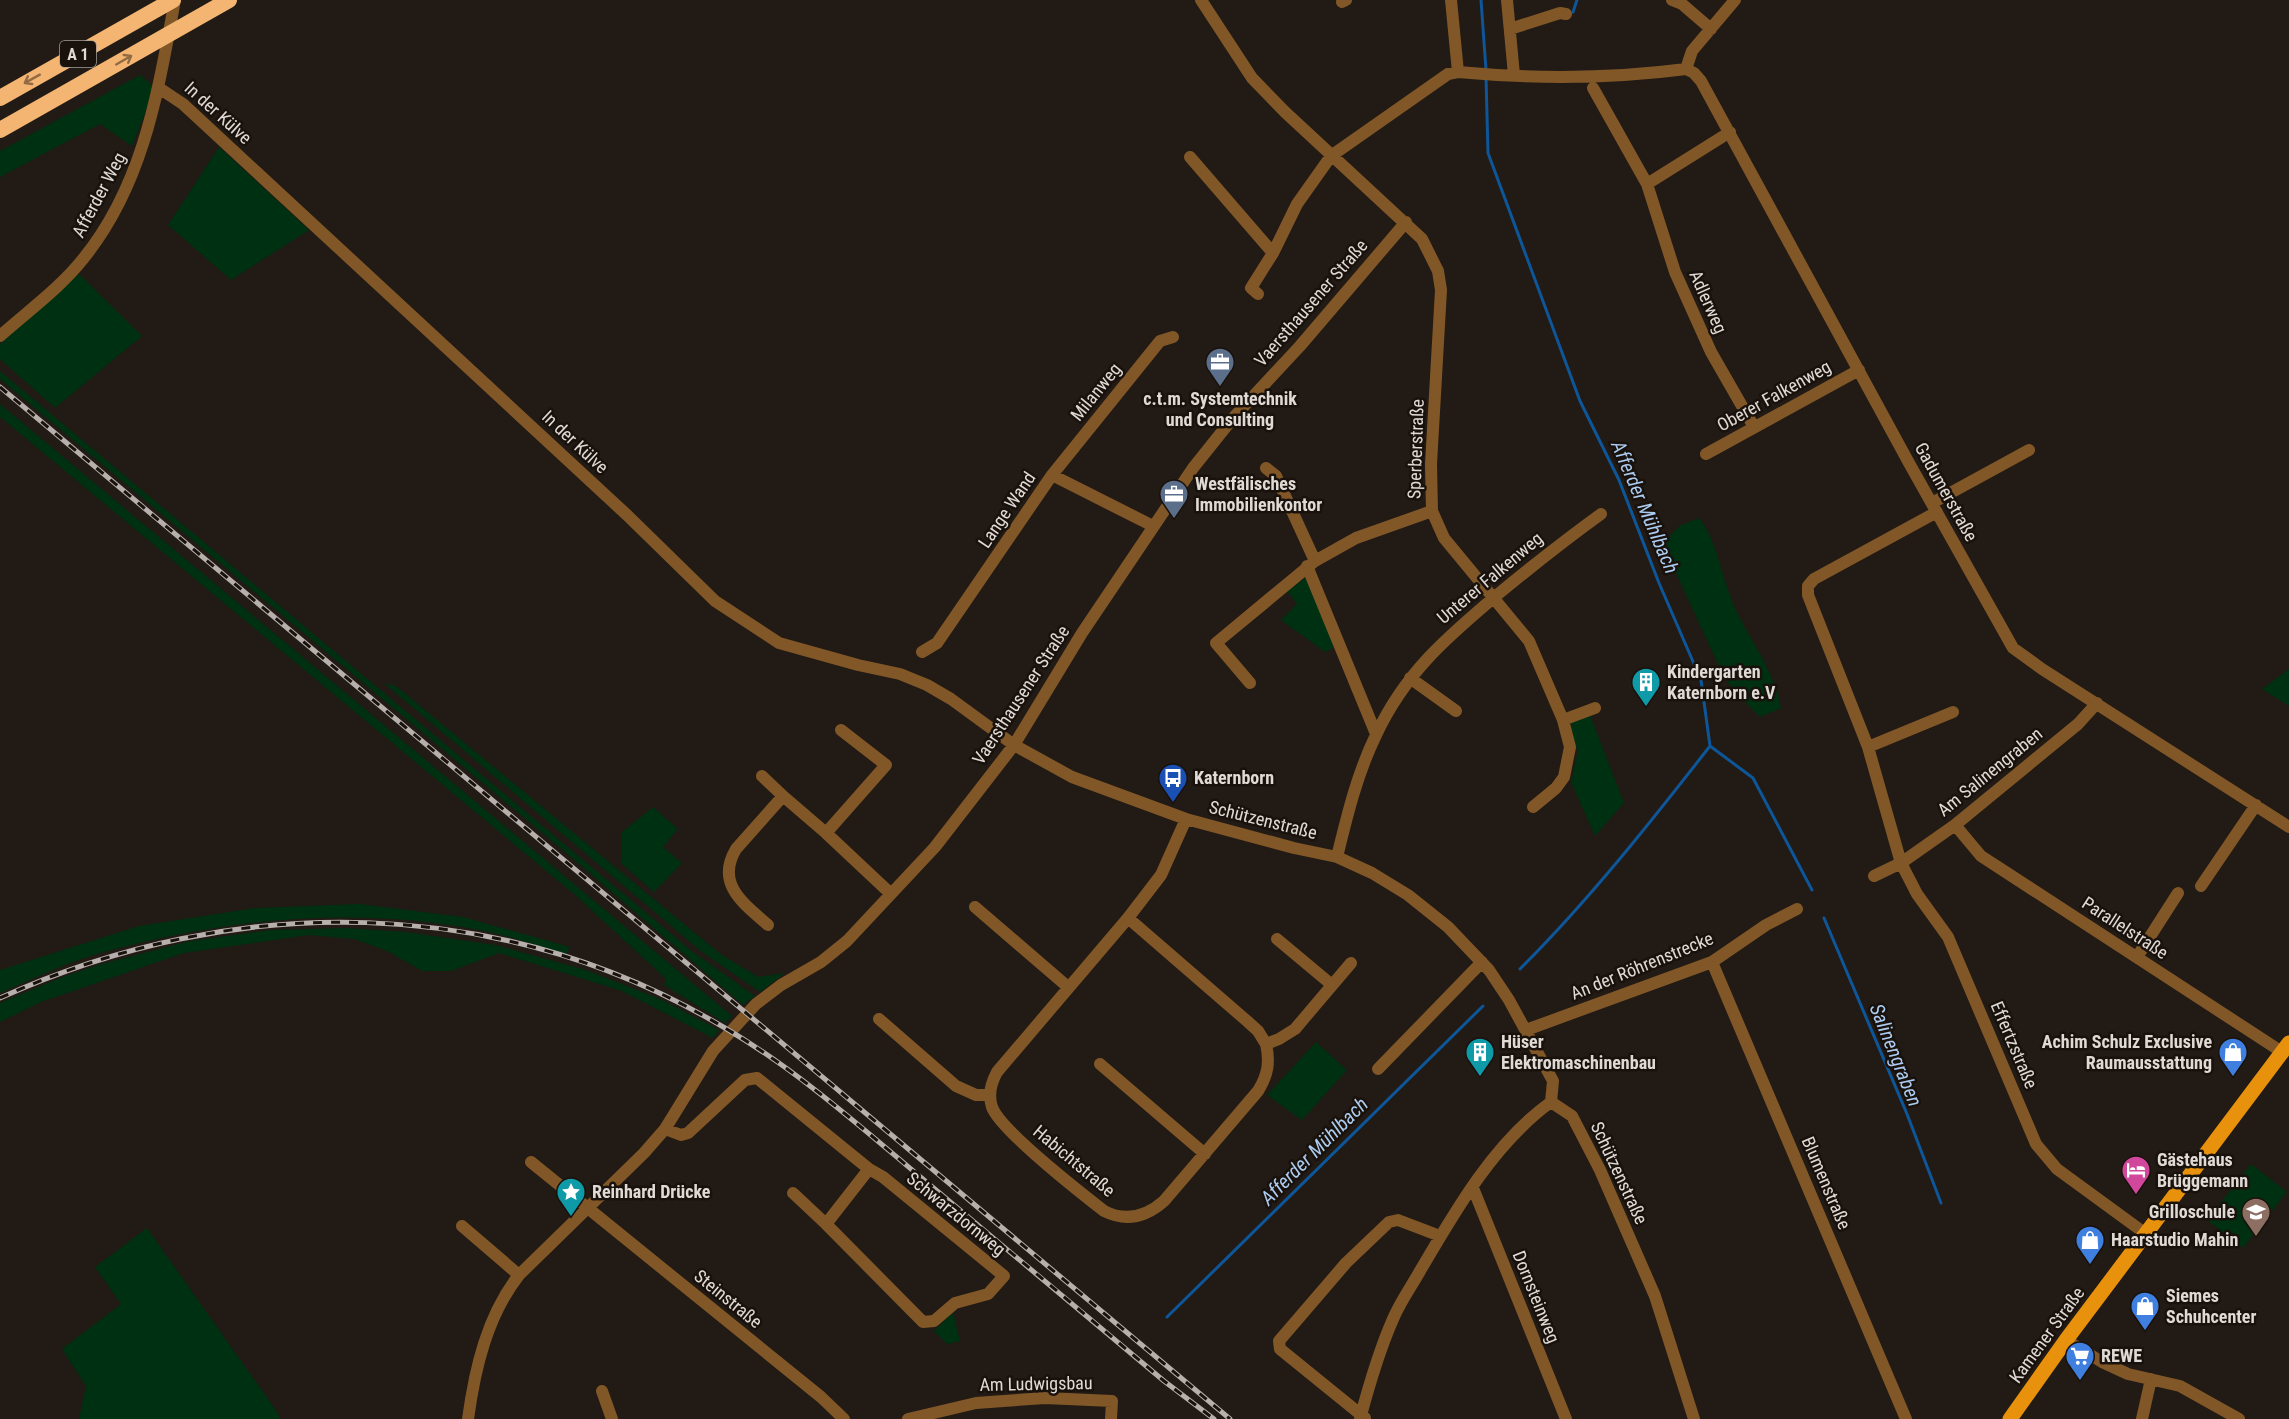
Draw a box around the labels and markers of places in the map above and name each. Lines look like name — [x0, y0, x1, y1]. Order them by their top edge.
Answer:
office icon: c.t.m. Systemtechnik und Consulting — [1204, 346, 1236, 388]
place label: c.t.m. Systemtechnik und Consulting — [1143, 388, 1297, 430]
place label: Westfälisches Immobilienkontor — [1195, 473, 1322, 515]
office icon: Westfälisches Immobilienkontor — [1158, 478, 1190, 520]
place label: Kindergarten Katernborn e.V — [1667, 661, 1776, 703]
building icon: Kindergarten Katernborn e.V — [1630, 666, 1662, 708]
bus stop icon: Katernborn — [1157, 762, 1189, 804]
place label: Katernborn — [1194, 767, 1274, 788]
place label: Hüser Elektromaschinenbau — [1501, 1031, 1656, 1073]
place label: Achim Schulz Exclusive Raumausstattung — [2042, 1031, 2212, 1073]
building icon: Hüser Elektromaschinenbau — [1464, 1036, 1496, 1078]
shop icon: Achim Schulz Exclusive Raumausstattung — [2217, 1036, 2249, 1078]
place label: Gästehaus Brüggemann — [2157, 1149, 2248, 1191]
hotel icon: Gästehaus Brüggemann — [2120, 1154, 2152, 1196]
place icon: Reinhard Drücke — [555, 1176, 587, 1218]
place label: Reinhard Drücke — [592, 1181, 711, 1202]
school or university icon: Grilloschule — [2240, 1196, 2272, 1238]
place label: Grilloschule — [2149, 1201, 2235, 1222]
shop icon: Haarstudio Mahin — [2074, 1224, 2106, 1266]
place label: Haarstudio Mahin — [2111, 1229, 2238, 1250]
place label: Siemes Schuhcenter — [2166, 1285, 2256, 1327]
shop icon: Siemes Schuhcenter — [2129, 1290, 2161, 1332]
supermarket icon: REWE — [2064, 1340, 2096, 1382]
place label: REWE — [2101, 1345, 2142, 1366]

